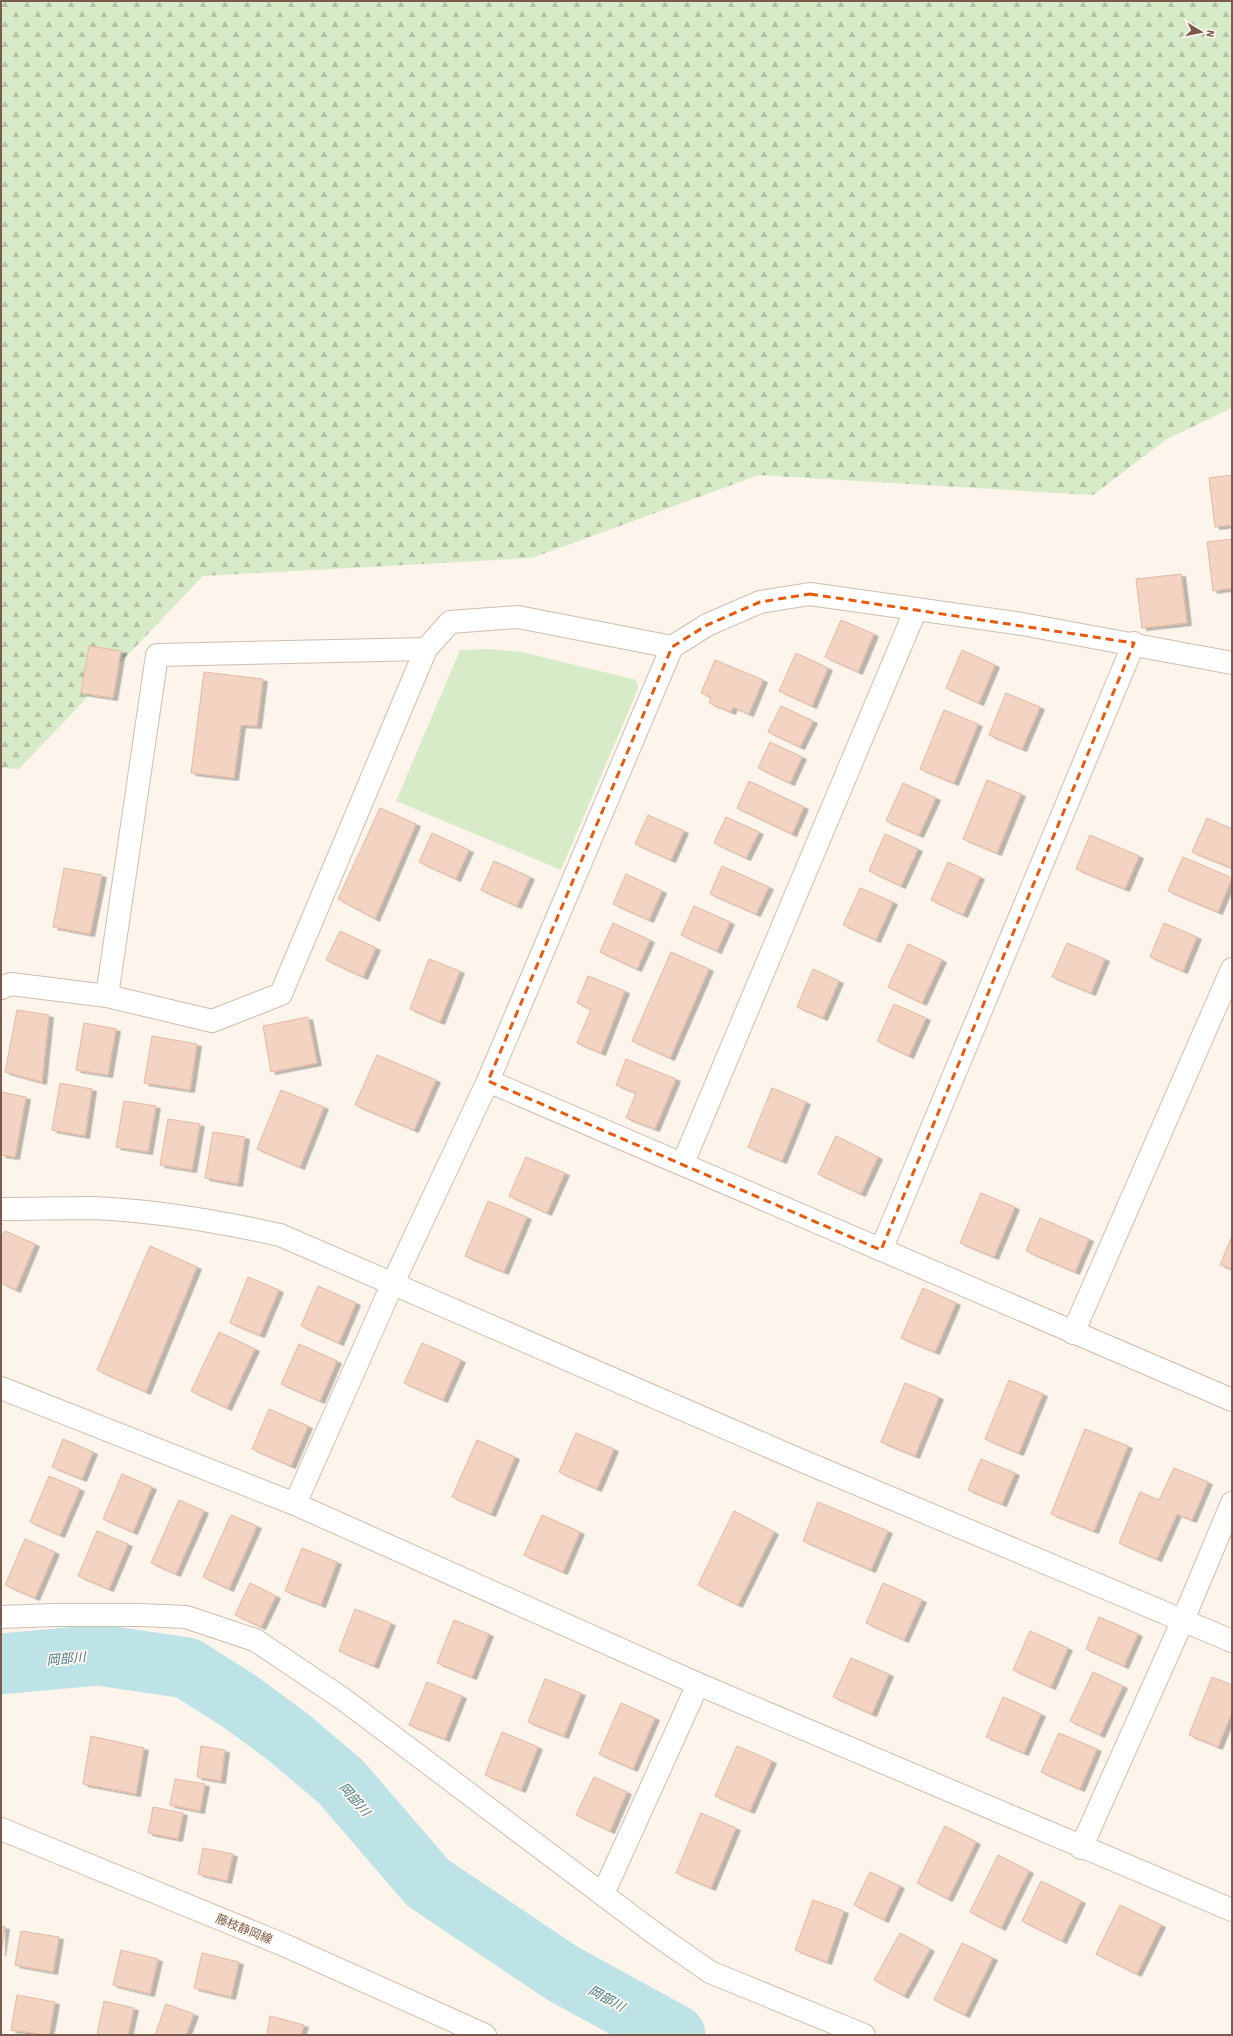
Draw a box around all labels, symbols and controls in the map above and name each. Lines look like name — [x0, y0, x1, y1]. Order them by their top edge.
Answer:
north arrow — [1181, 12, 1221, 52]
text: N — [1202, 29, 1218, 39]
water label: 岡部川 — [46, 1648, 88, 1670]
water label: 岡部川 — [335, 1779, 375, 1822]
street label: 藤枝静岡線 — [213, 1910, 275, 1949]
water label: 岡部川 — [585, 1982, 630, 2017]

